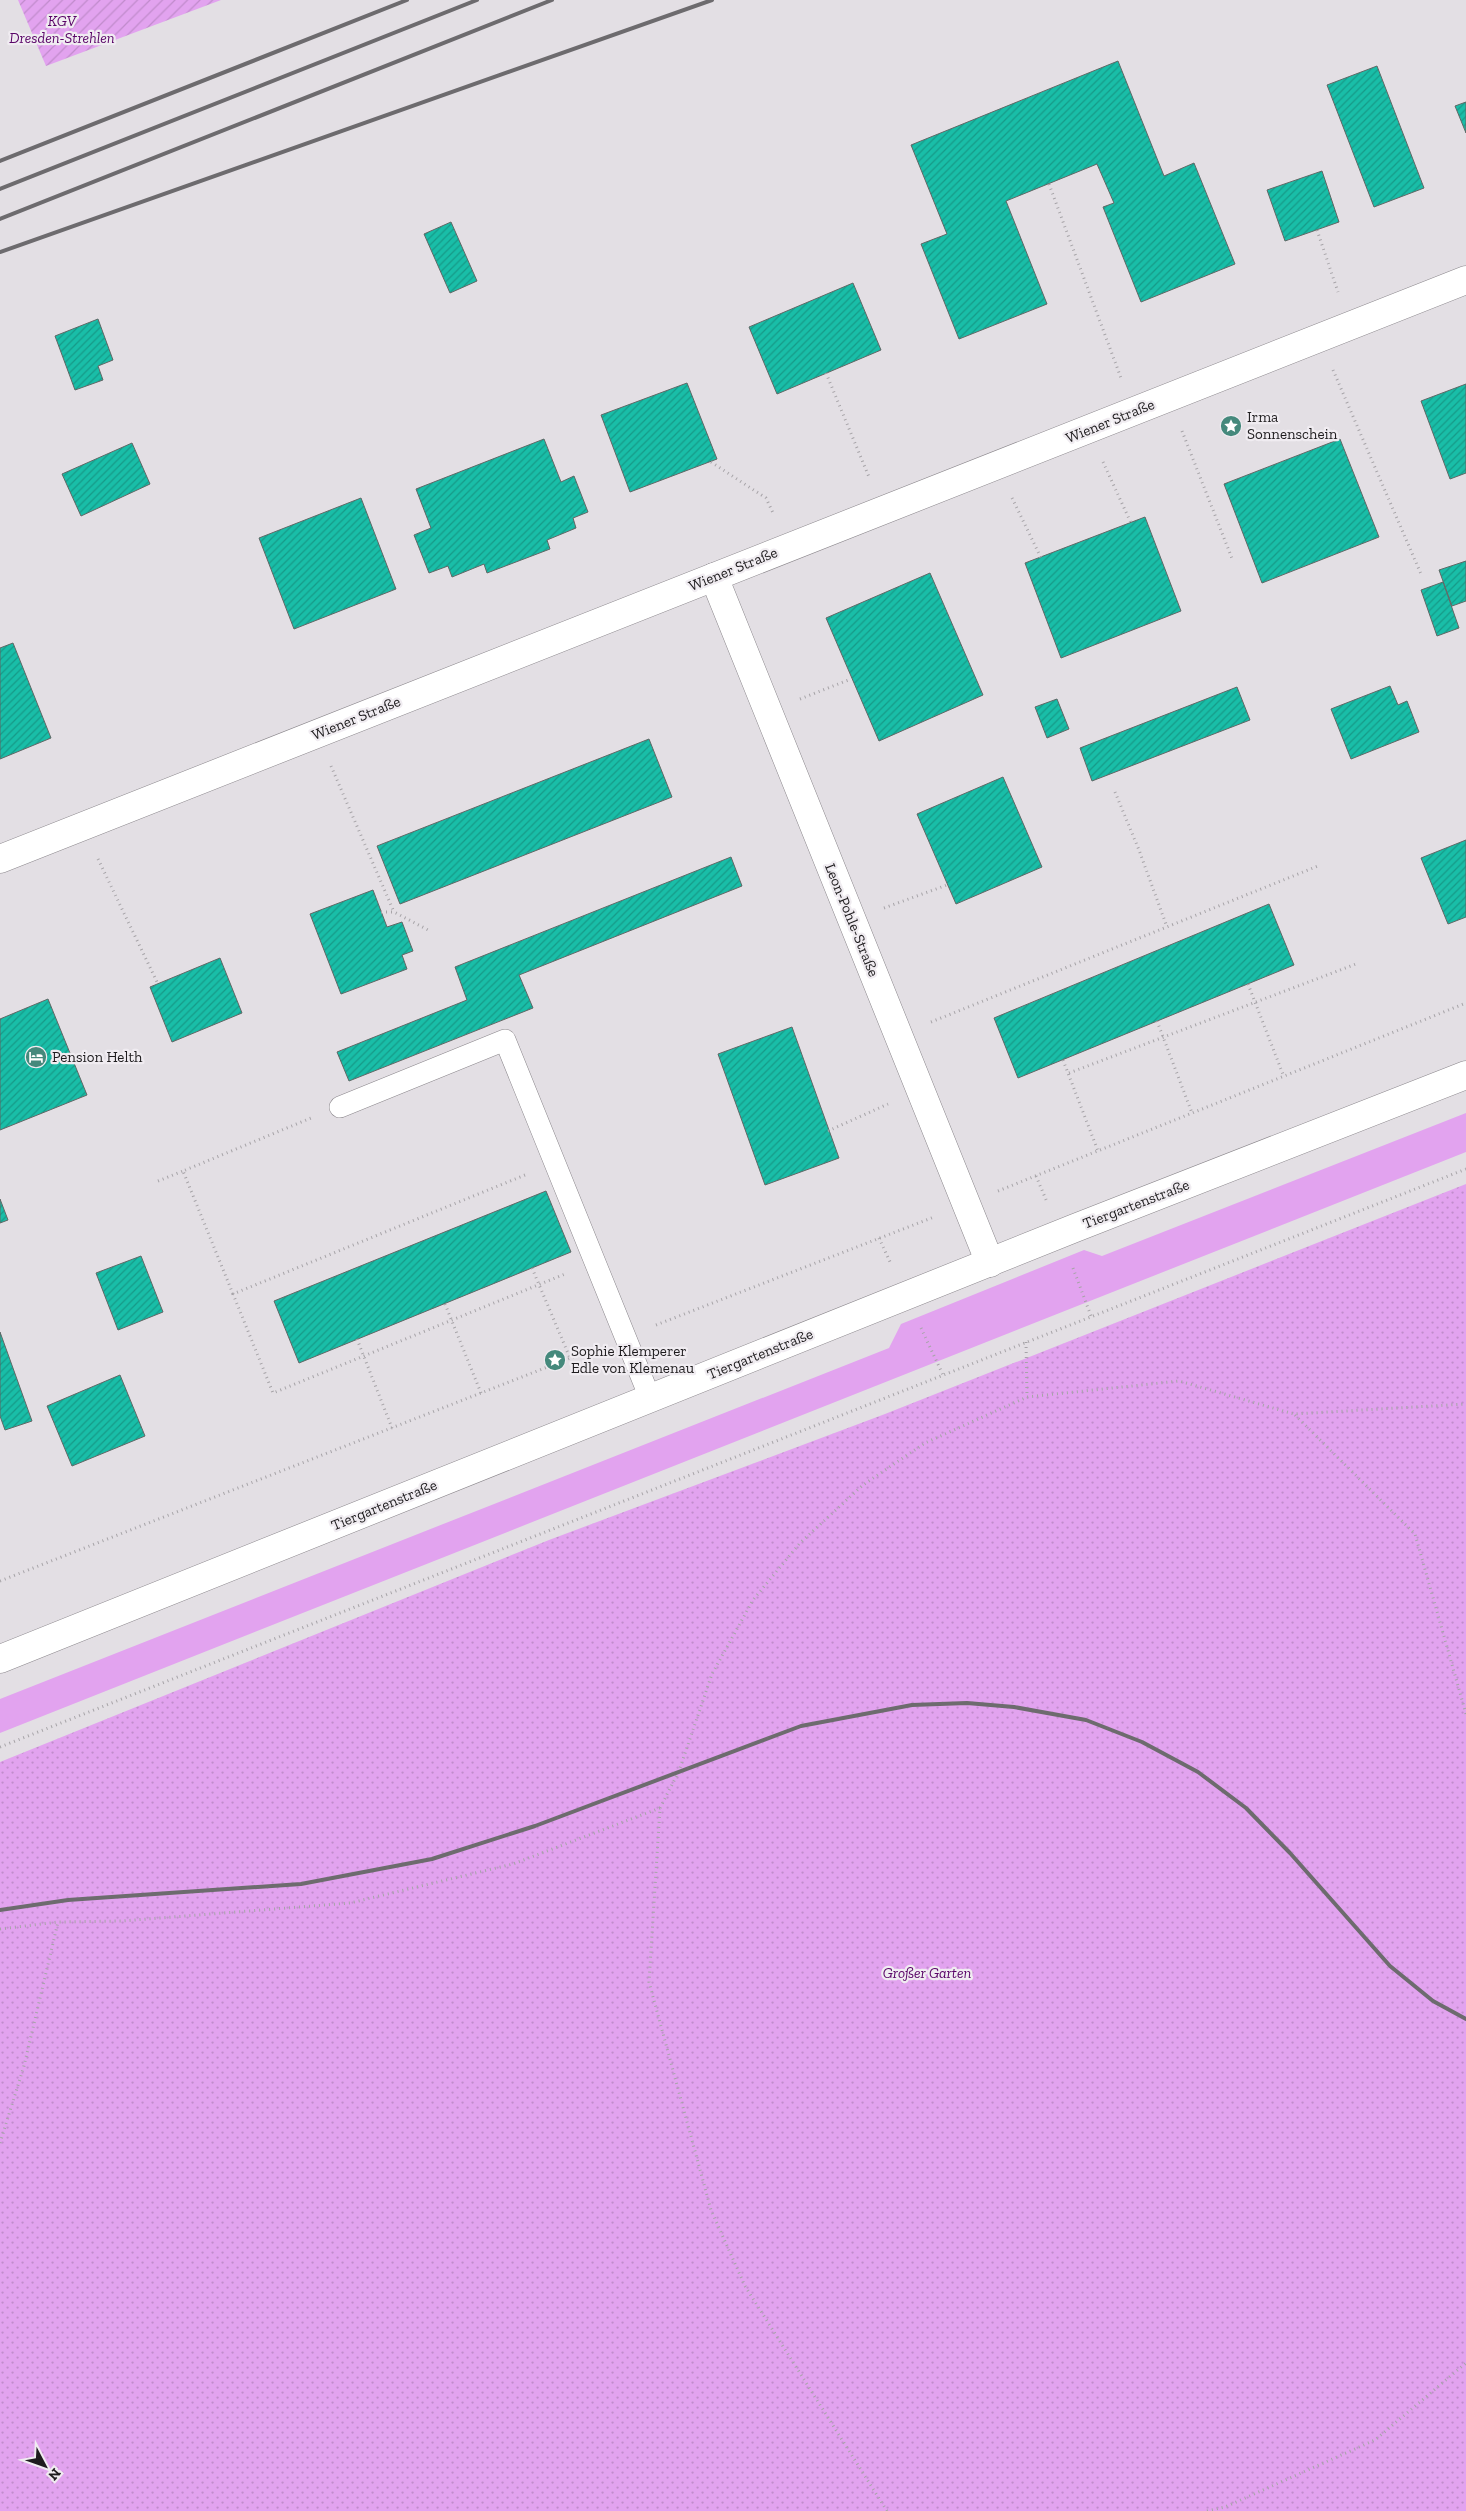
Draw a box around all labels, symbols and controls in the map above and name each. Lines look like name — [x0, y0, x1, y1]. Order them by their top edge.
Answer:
park label: KGV Dresden-Strehlen — [9, 12, 115, 47]
street label: Wiener Straße — [1063, 395, 1157, 447]
place label: Irma Sonnenschein — [1247, 408, 1338, 443]
place icon: Irma Sonnenschein — [1219, 414, 1243, 438]
street label: Wiener Straße — [686, 543, 780, 595]
street label: Wiener Straße — [309, 692, 403, 744]
street label: Leon-Pohle-Straße — [821, 861, 883, 979]
hotel icon: Pension Helth — [24, 1045, 48, 1069]
place label: Pension Helth — [52, 1048, 143, 1066]
street label: Tiergartenstraße — [1080, 1175, 1192, 1233]
street label: Tiergartenstraße — [705, 1325, 815, 1383]
place label: Sophie Klemperer Edle von Klemenau — [571, 1342, 695, 1377]
place icon: Sophie Klemperer Edle von Klemenau — [543, 1348, 567, 1372]
street label: Tiergartenstraße — [329, 1476, 439, 1534]
park label: Großer Garten — [883, 1964, 971, 1982]
north arrow — [20, 2441, 70, 2491]
text: N — [44, 2465, 64, 2484]

